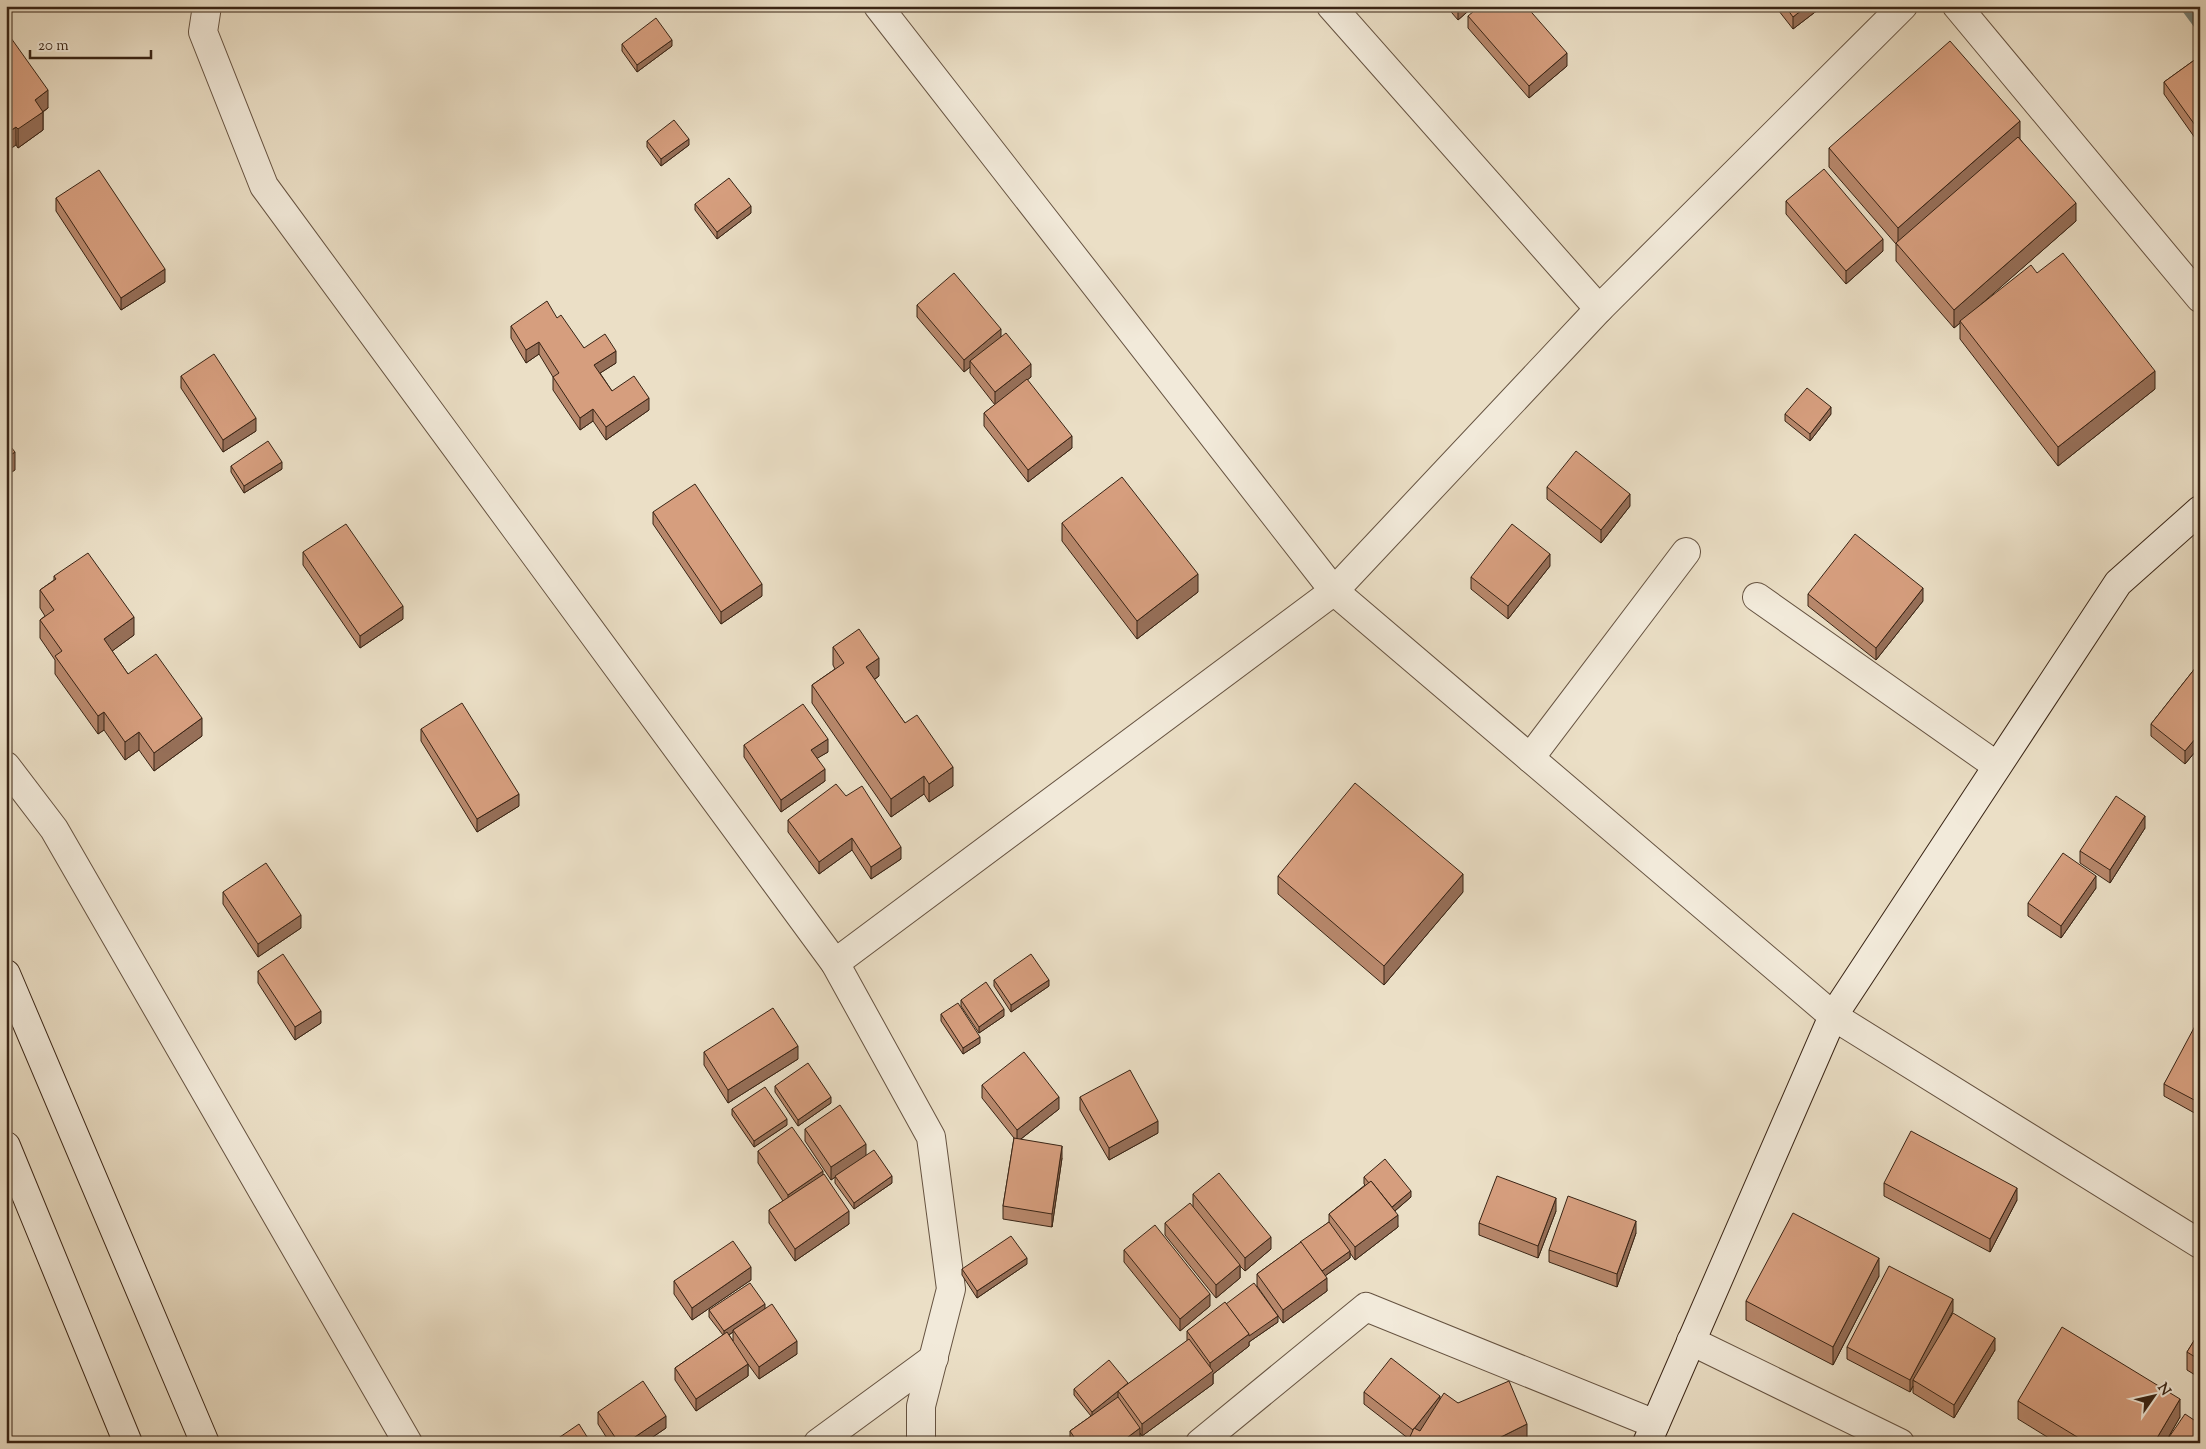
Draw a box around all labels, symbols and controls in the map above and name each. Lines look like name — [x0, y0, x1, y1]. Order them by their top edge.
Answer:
scale bar — [30, 28, 151, 60]
text: 20 m — [38, 36, 69, 57]
north arrow — [2128, 1372, 2178, 1422]
text: N — [2152, 1380, 2175, 1400]

